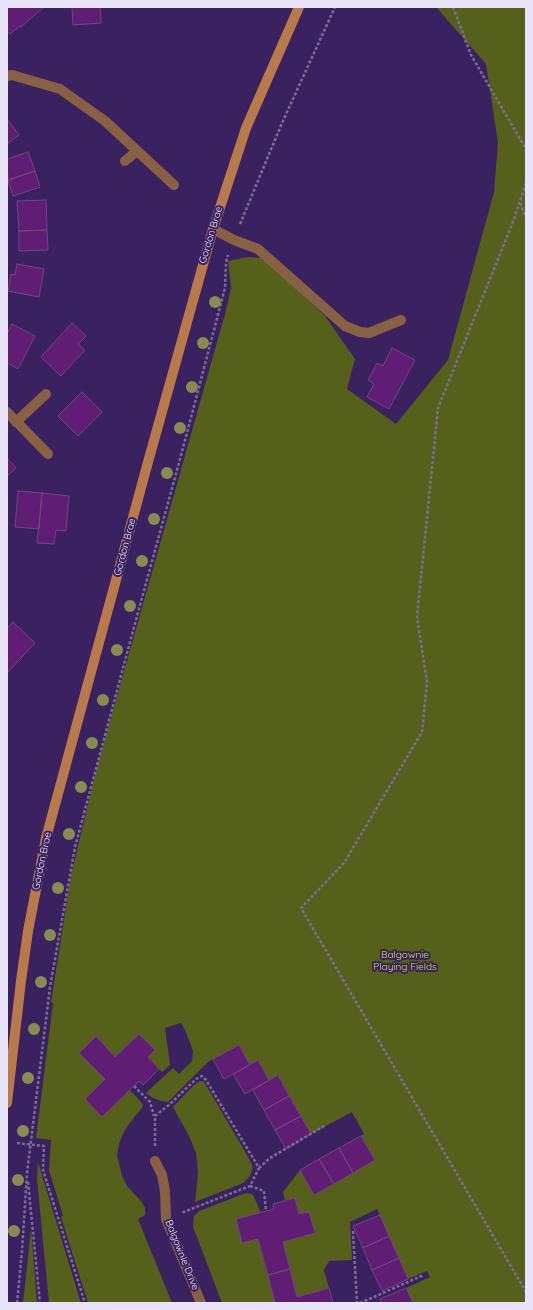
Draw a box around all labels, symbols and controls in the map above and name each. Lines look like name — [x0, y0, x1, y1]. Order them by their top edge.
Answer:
street label: Gordon Brae — [197, 205, 225, 265]
street label: Gordon Brae — [112, 517, 138, 577]
street label: Gordon Brae — [30, 831, 54, 891]
park label: Balgownie Playing Fields — [373, 949, 437, 972]
street label: Balgownie Drive — [162, 1218, 202, 1292]

